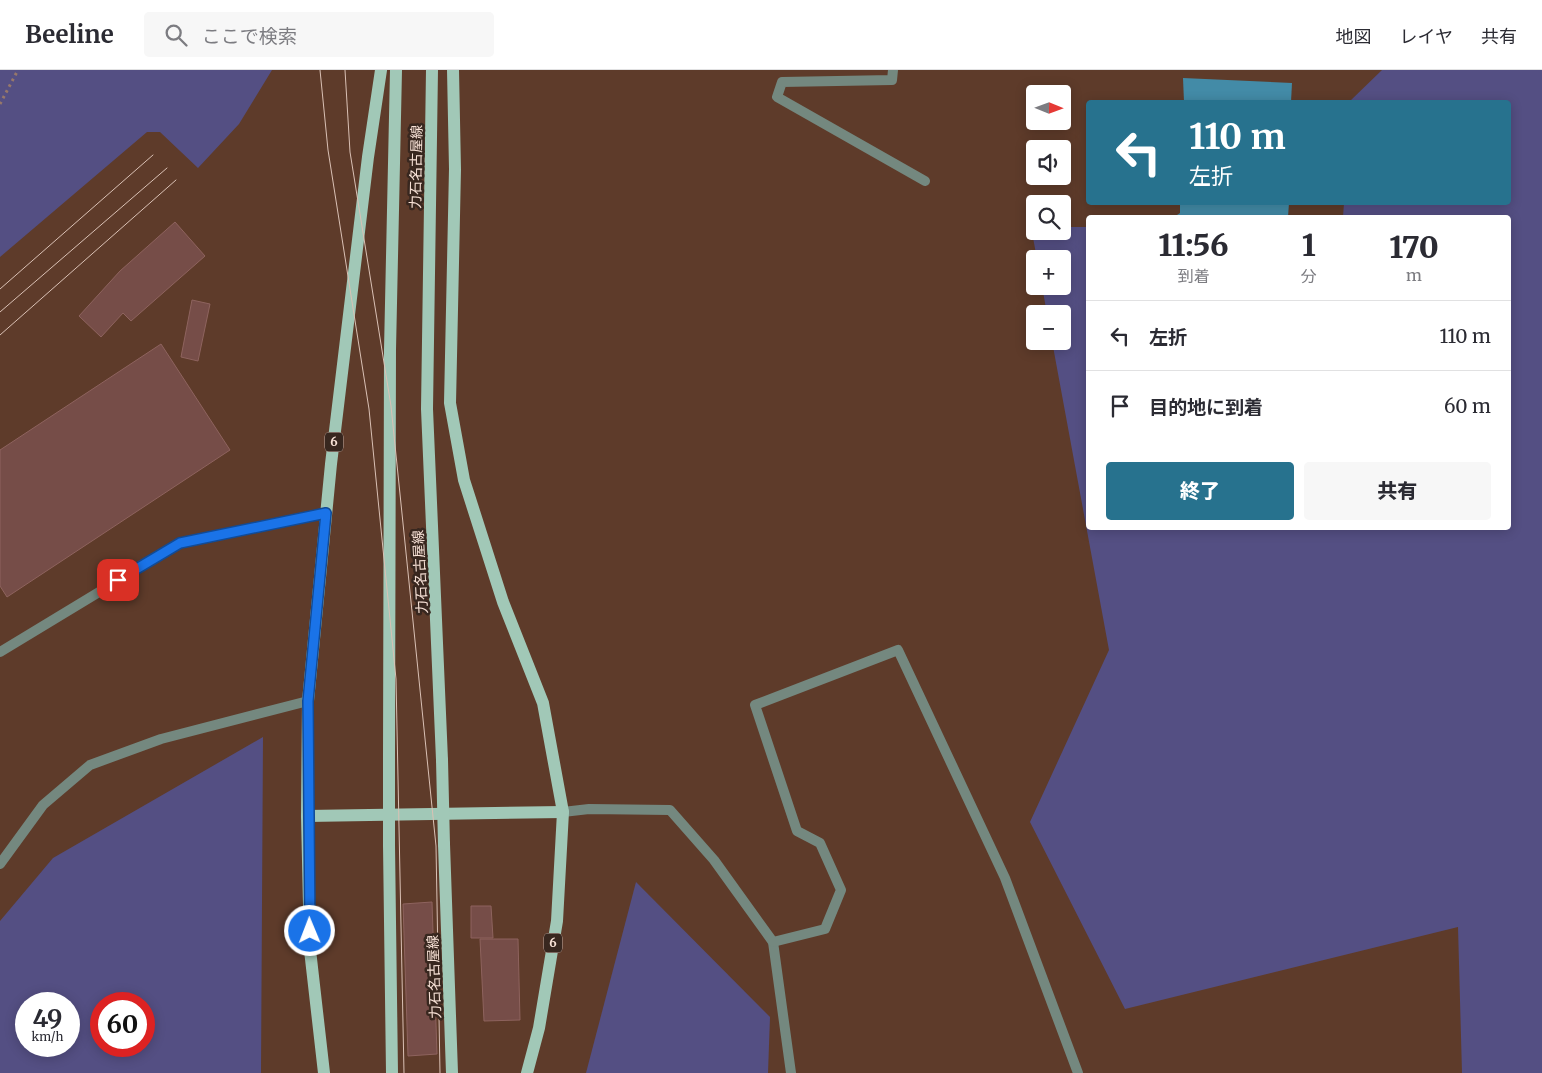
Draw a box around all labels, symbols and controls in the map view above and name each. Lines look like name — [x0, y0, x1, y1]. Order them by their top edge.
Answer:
search box — [144, 12, 494, 57]
text: Beeline — [25, 19, 114, 50]
icon: search — [162, 21, 190, 49]
text: ここで検索 — [202, 24, 297, 48]
text: 地図 — [1336, 25, 1372, 48]
text: レイヤ — [1400, 25, 1453, 48]
text: 共有 — [1481, 25, 1517, 48]
north arrow — [1026, 85, 1071, 130]
map controls — [1026, 85, 1071, 350]
text: 110 m — [1189, 115, 1286, 159]
icon: left — [1106, 120, 1171, 185]
street label: 力石名古屋線 — [406, 125, 426, 209]
button: sound — [1026, 140, 1071, 185]
text: 左折 — [1189, 162, 1233, 190]
button: search — [1026, 195, 1071, 240]
text: 11:56 — [1158, 226, 1229, 264]
text: 1 — [1302, 226, 1316, 264]
text: 170 — [1389, 228, 1439, 266]
button: + — [1026, 250, 1071, 295]
text: m — [1406, 265, 1422, 285]
text: 到着 — [1177, 266, 1209, 286]
text: 分 — [1301, 266, 1317, 286]
button: − — [1026, 305, 1071, 350]
icon: left — [1106, 322, 1134, 350]
text: 110 m — [1440, 324, 1491, 348]
text: 左折 — [1149, 325, 1187, 349]
icon: arrive — [1106, 392, 1134, 420]
text: 60 m — [1444, 394, 1491, 418]
text: 目的地に到着 — [1149, 395, 1263, 419]
road number: 6 — [325, 432, 343, 452]
button: 終了 — [1106, 462, 1294, 520]
button: 共有 — [1304, 462, 1491, 520]
street label: 力石名古屋線 — [409, 530, 431, 614]
pin — [97, 559, 139, 601]
icon: arrive — [104, 566, 132, 594]
position arrow — [283, 904, 335, 956]
road number: 6 — [544, 934, 562, 952]
street label: 力石名古屋線 — [424, 935, 444, 1019]
speed limit sign: 60 — [90, 992, 155, 1057]
text: 49 — [33, 1002, 62, 1034]
text: km/h — [32, 1029, 63, 1044]

